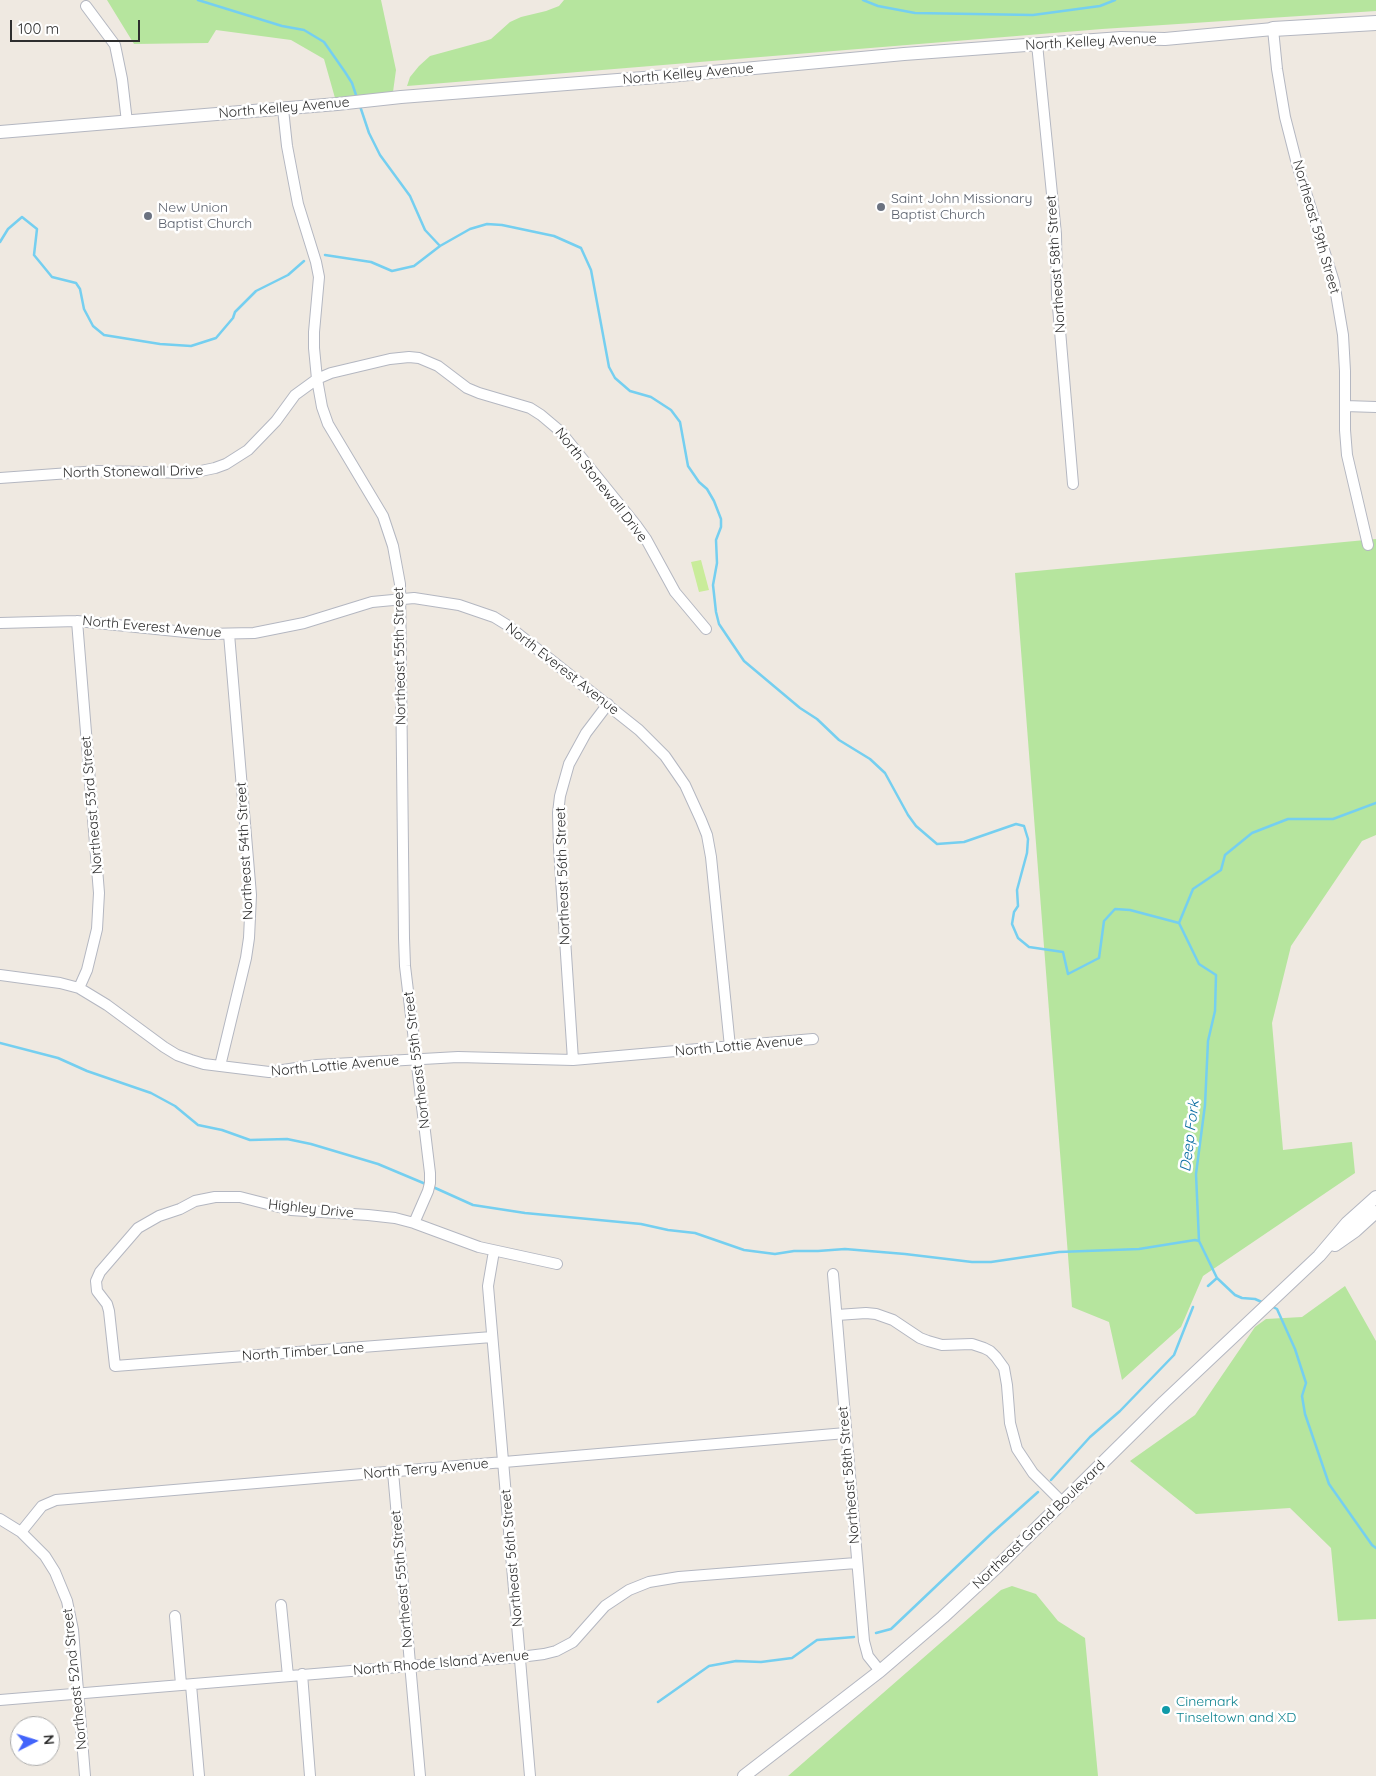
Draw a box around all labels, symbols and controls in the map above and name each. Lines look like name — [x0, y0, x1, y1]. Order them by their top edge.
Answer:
scale bar — [12, 10, 142, 42]
text: 100 m — [18, 19, 59, 38]
street label: North Kelley Avenue — [1025, 30, 1157, 54]
street label: North Kelley Avenue — [622, 60, 754, 88]
street label: North Kelley Avenue — [218, 94, 350, 122]
street label: Northeast 59th Street — [1289, 158, 1343, 296]
place label: Saint John Missionary Baptist Church — [891, 191, 1032, 223]
street label: Northeast 58th Street — [1043, 194, 1069, 334]
place label: New Union Baptist Church — [158, 200, 252, 232]
marker: Saint John Missionary Baptist Church — [875, 201, 887, 213]
marker: New Union Baptist Church — [142, 210, 154, 222]
street label: North Stonewall Drive — [551, 424, 651, 546]
street label: North Stonewall Drive — [63, 462, 203, 482]
street label: Northeast 55th Street — [390, 587, 410, 725]
street label: North Everest Avenue — [82, 613, 222, 641]
street label: North Everest Avenue — [502, 619, 622, 719]
street label: Northeast 53rd Street — [78, 735, 106, 875]
street label: Northeast 54th Street — [233, 782, 257, 920]
street label: Northeast 56th Street — [552, 807, 574, 945]
street label: Northeast 55th Street — [400, 990, 434, 1130]
street label: North Lottie Avenue — [674, 1032, 804, 1060]
street label: North Lottie Avenue — [270, 1052, 400, 1080]
water label: Deep Fork — [1177, 1099, 1203, 1173]
street label: Highley Drive — [267, 1196, 355, 1222]
street label: North Timber Lane — [241, 1339, 365, 1365]
street label: Northeast 58th Street — [835, 1405, 863, 1545]
street label: North Terry Avenue — [363, 1455, 489, 1483]
street label: Northeast Grand Boulevard — [969, 1457, 1109, 1593]
street label: Northeast 56th Street — [498, 1488, 526, 1628]
street label: Northeast 55th Street — [388, 1509, 416, 1649]
street label: Northeast 52nd Street — [59, 1607, 91, 1751]
street label: North Rhode Island Avenue — [352, 1647, 530, 1679]
place label: Cinemark Tinseltown and XD — [1176, 1694, 1296, 1726]
marker: Cinemark Tinseltown and XD — [1160, 1704, 1172, 1716]
north arrow — [10, 1716, 60, 1766]
text: N — [40, 1734, 58, 1746]

